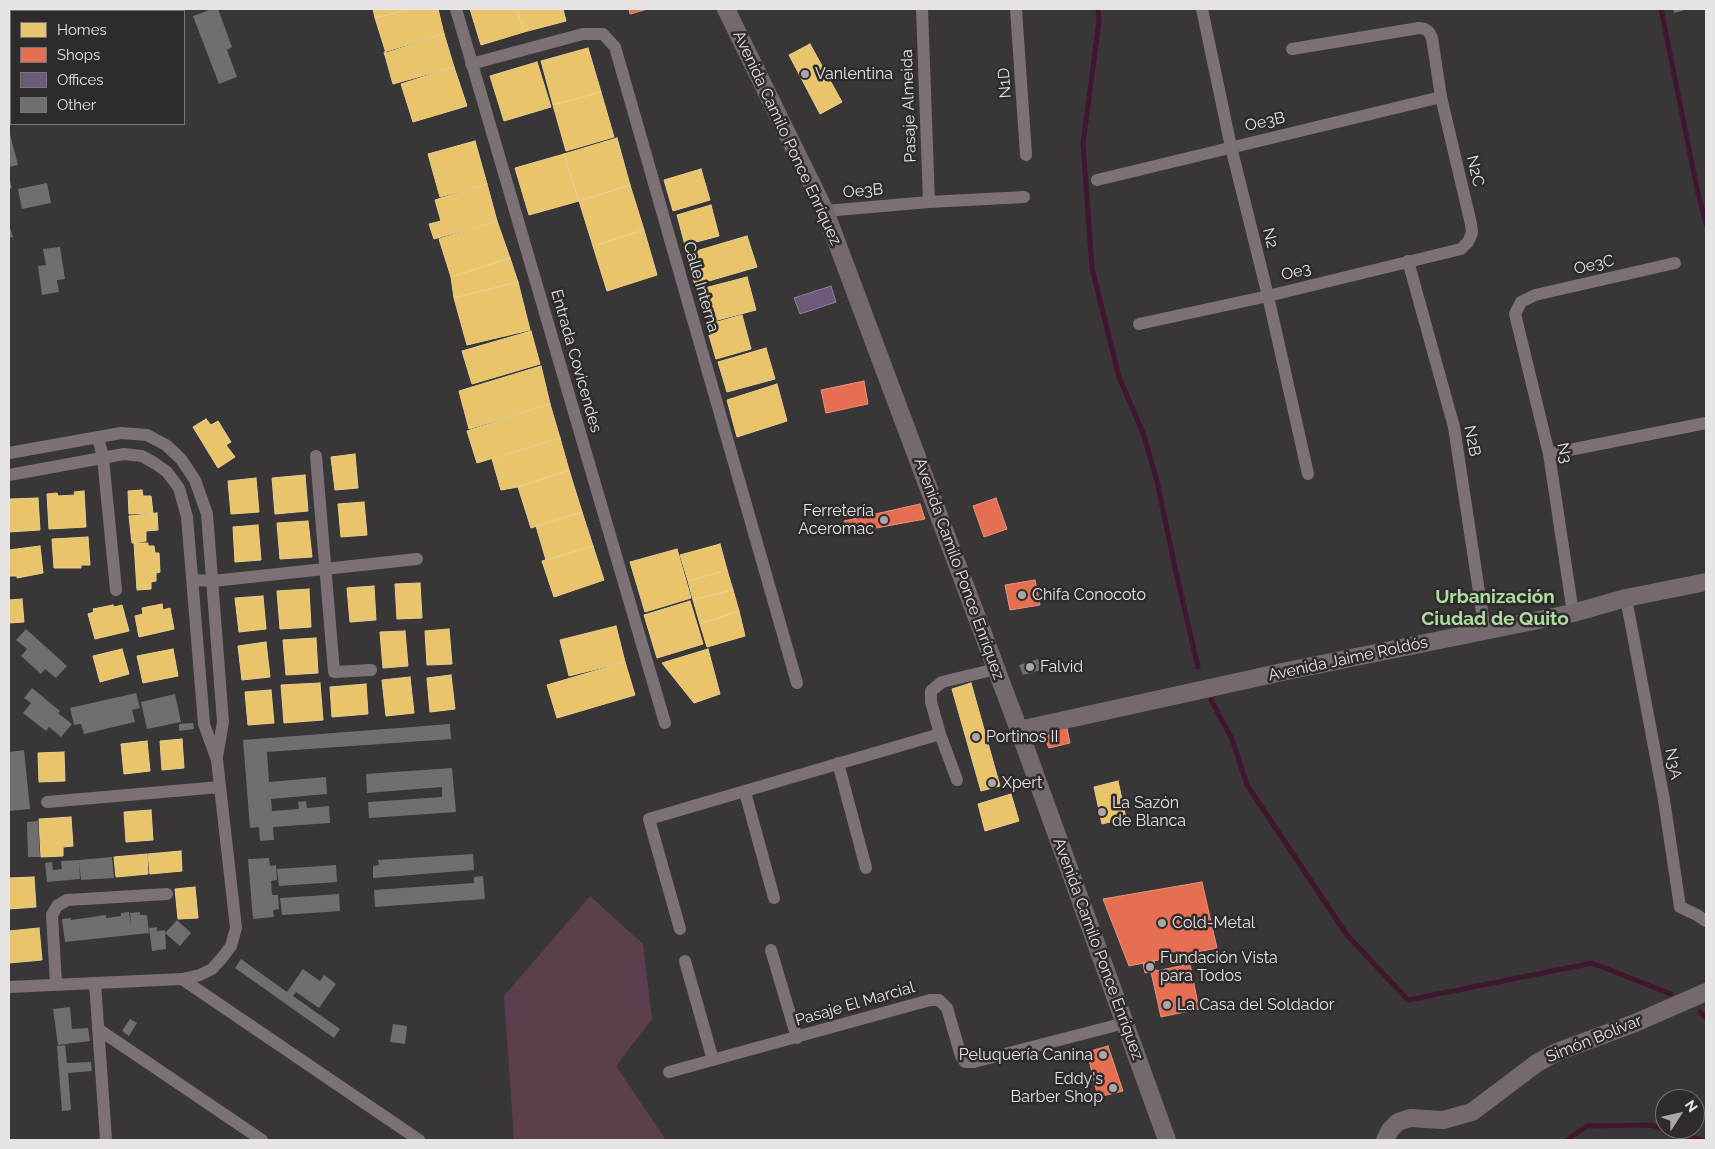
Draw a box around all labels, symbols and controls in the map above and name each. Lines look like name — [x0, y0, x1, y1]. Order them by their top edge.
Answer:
legend — [10, 10, 185, 125]
text: Homes — [57, 21, 107, 39]
street label: Avenida Camilo Ponce Enríquez — [729, 28, 845, 248]
text: Shops — [57, 46, 100, 64]
street label: Pasaje Almeida — [897, 49, 921, 163]
place label: Vanlentina — [815, 64, 893, 84]
street label: N1D — [994, 67, 1016, 99]
marker: Vanlentina — [799, 68, 811, 80]
text: Offices — [57, 71, 104, 89]
text: Other — [57, 96, 96, 114]
street label: Oe3B — [1243, 108, 1287, 136]
street label: N2C — [1462, 153, 1488, 189]
street label: Oe3B — [842, 180, 884, 202]
street label: N2 — [1258, 226, 1282, 250]
street label: Calle Interna — [679, 239, 723, 335]
street label: Oe3C — [1572, 251, 1616, 279]
street label: Oe3 — [1279, 259, 1313, 285]
street label: Entrada Covicendes — [546, 287, 606, 435]
street label: N2B — [1460, 424, 1484, 458]
street label: N3 — [1553, 441, 1575, 465]
street label: Avenida Camilo Ponce Enríquez — [910, 455, 1008, 683]
place label: Ferretería Aceromac — [798, 501, 874, 539]
marker: Ferretería Aceromac — [878, 514, 890, 526]
place label: Chifa Conocoto — [1032, 585, 1146, 605]
district label: Urbanización Ciudad de Quito — [1421, 586, 1569, 630]
marker: Chifa Conocoto — [1016, 589, 1028, 601]
street label: Avenida Jaime Roldós — [1266, 633, 1430, 685]
place label: Falvid — [1040, 657, 1083, 677]
marker: Falvid — [1024, 661, 1036, 673]
place label: Portinos II — [986, 727, 1058, 747]
marker: Portinos II — [970, 731, 982, 743]
street label: N3A — [1661, 747, 1685, 781]
place label: Xpert — [1002, 773, 1042, 793]
marker: Xpert — [986, 777, 998, 789]
place label: La Sazón de Blanca — [1112, 793, 1186, 831]
marker: La Sazón de Blanca — [1096, 806, 1108, 818]
street label: Avenida Camilo Ponce Enríquez — [1049, 835, 1147, 1063]
place label: Cold-Metal — [1172, 913, 1255, 933]
marker: Cold-Metal — [1156, 917, 1168, 929]
place label: Fundación Vista para Todos — [1160, 948, 1278, 986]
marker: Fundación Vista para Todos — [1144, 961, 1156, 973]
street label: Pasaje El Marcial — [793, 978, 917, 1030]
place label: La Casa del Soldador — [1177, 995, 1334, 1015]
marker: La Casa del Soldador — [1161, 999, 1173, 1011]
street label: Simón Bolívar — [1543, 1011, 1645, 1067]
place label: Peluquería Canina — [959, 1045, 1093, 1065]
marker: Peluquería Canina — [1097, 1049, 1109, 1061]
place label: Eddy's Barber Shop — [1011, 1069, 1103, 1107]
marker: Eddy's Barber Shop — [1107, 1082, 1119, 1094]
north arrow — [1655, 1089, 1705, 1139]
text: N — [1682, 1097, 1701, 1115]

